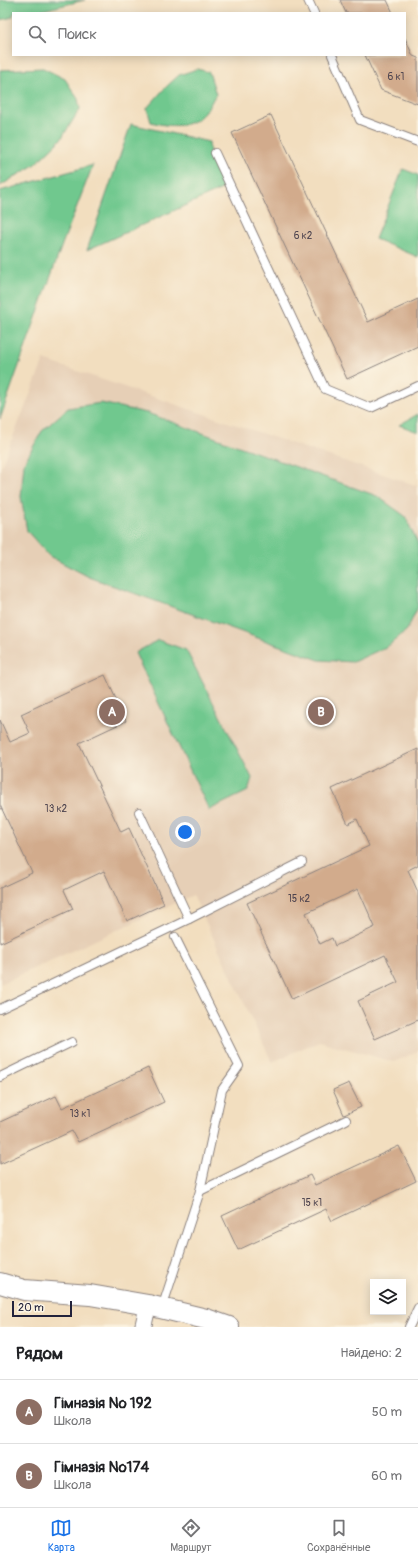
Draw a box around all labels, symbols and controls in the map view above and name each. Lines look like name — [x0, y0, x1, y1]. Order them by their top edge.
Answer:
search box — [12, 12, 406, 56]
icon: search — [26, 23, 48, 45]
text: Поиск — [58, 25, 97, 44]
house number: 6 к1 — [387, 71, 405, 83]
house number: 6 к2 — [294, 230, 313, 242]
pin: A — [99, 697, 125, 727]
pin: B — [308, 697, 334, 727]
house number: 13 к2 — [45, 803, 68, 815]
your location — [175, 822, 195, 842]
house number: 15 к2 — [288, 893, 311, 905]
house number: 13 к1 — [70, 1108, 90, 1120]
house number: 15 к1 — [302, 1197, 322, 1209]
map controls — [370, 1279, 406, 1315]
button: layers — [370, 1279, 406, 1315]
scale bar — [12, 1299, 72, 1318]
text: 20 m — [18, 1301, 44, 1314]
text: Рядом — [16, 1343, 63, 1364]
text: Найдено: 2 — [340, 1345, 402, 1361]
text: Гімназія № 192 — [54, 1394, 152, 1413]
text: A — [25, 1404, 33, 1420]
text: 50 m — [372, 1404, 402, 1420]
text: Школа — [54, 1413, 91, 1429]
text: Гімназія №174 — [54, 1458, 149, 1477]
text: B — [25, 1468, 33, 1484]
text: 60 m — [371, 1468, 402, 1484]
text: Школа — [54, 1477, 91, 1493]
tab: Карта — [48, 1517, 75, 1554]
tab: Маршрут — [170, 1517, 212, 1554]
tab: Сохранённые — [307, 1517, 370, 1554]

